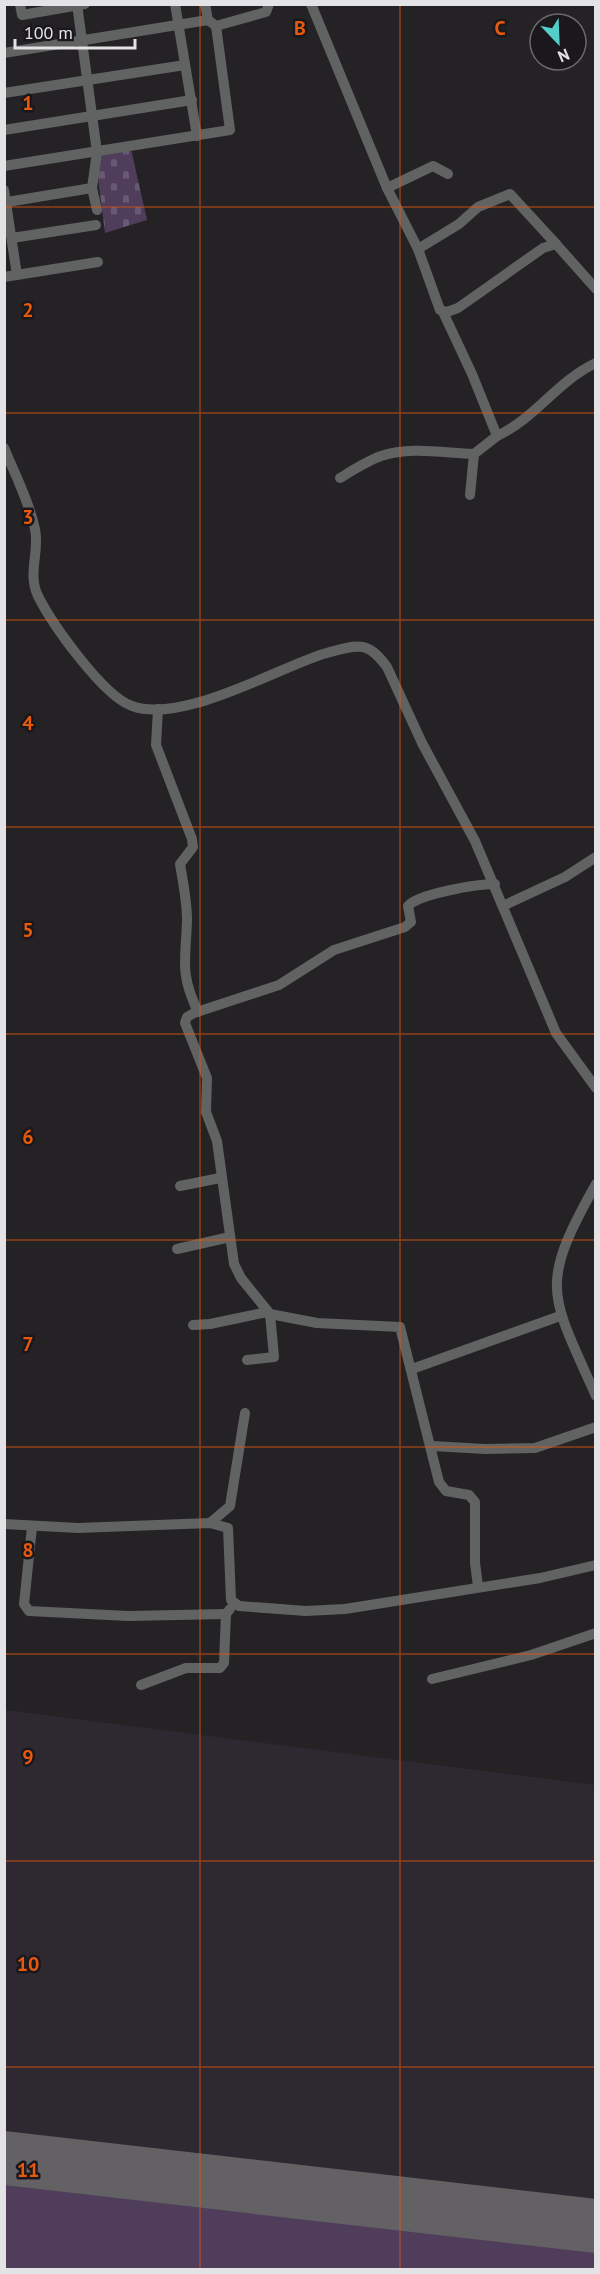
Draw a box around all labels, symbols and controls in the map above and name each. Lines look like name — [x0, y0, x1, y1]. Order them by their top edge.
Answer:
scale bar — [15, 12, 135, 50]
north arrow — [528, 12, 588, 72]
text: B — [294, 15, 306, 41]
text: C — [494, 15, 506, 41]
text: 100 m — [24, 21, 73, 44]
text: N — [555, 45, 573, 67]
text: 1 — [22, 90, 34, 116]
text: 2 — [22, 297, 34, 323]
text: 3 — [22, 504, 34, 530]
text: 4 — [22, 710, 34, 736]
text: 5 — [22, 917, 34, 943]
text: 6 — [22, 1124, 34, 1150]
text: 7 — [22, 1331, 34, 1357]
text: 8 — [22, 1537, 34, 1563]
text: 9 — [22, 1744, 34, 1770]
text: 10 — [17, 1951, 39, 1977]
text: 11 — [17, 2157, 39, 2183]

